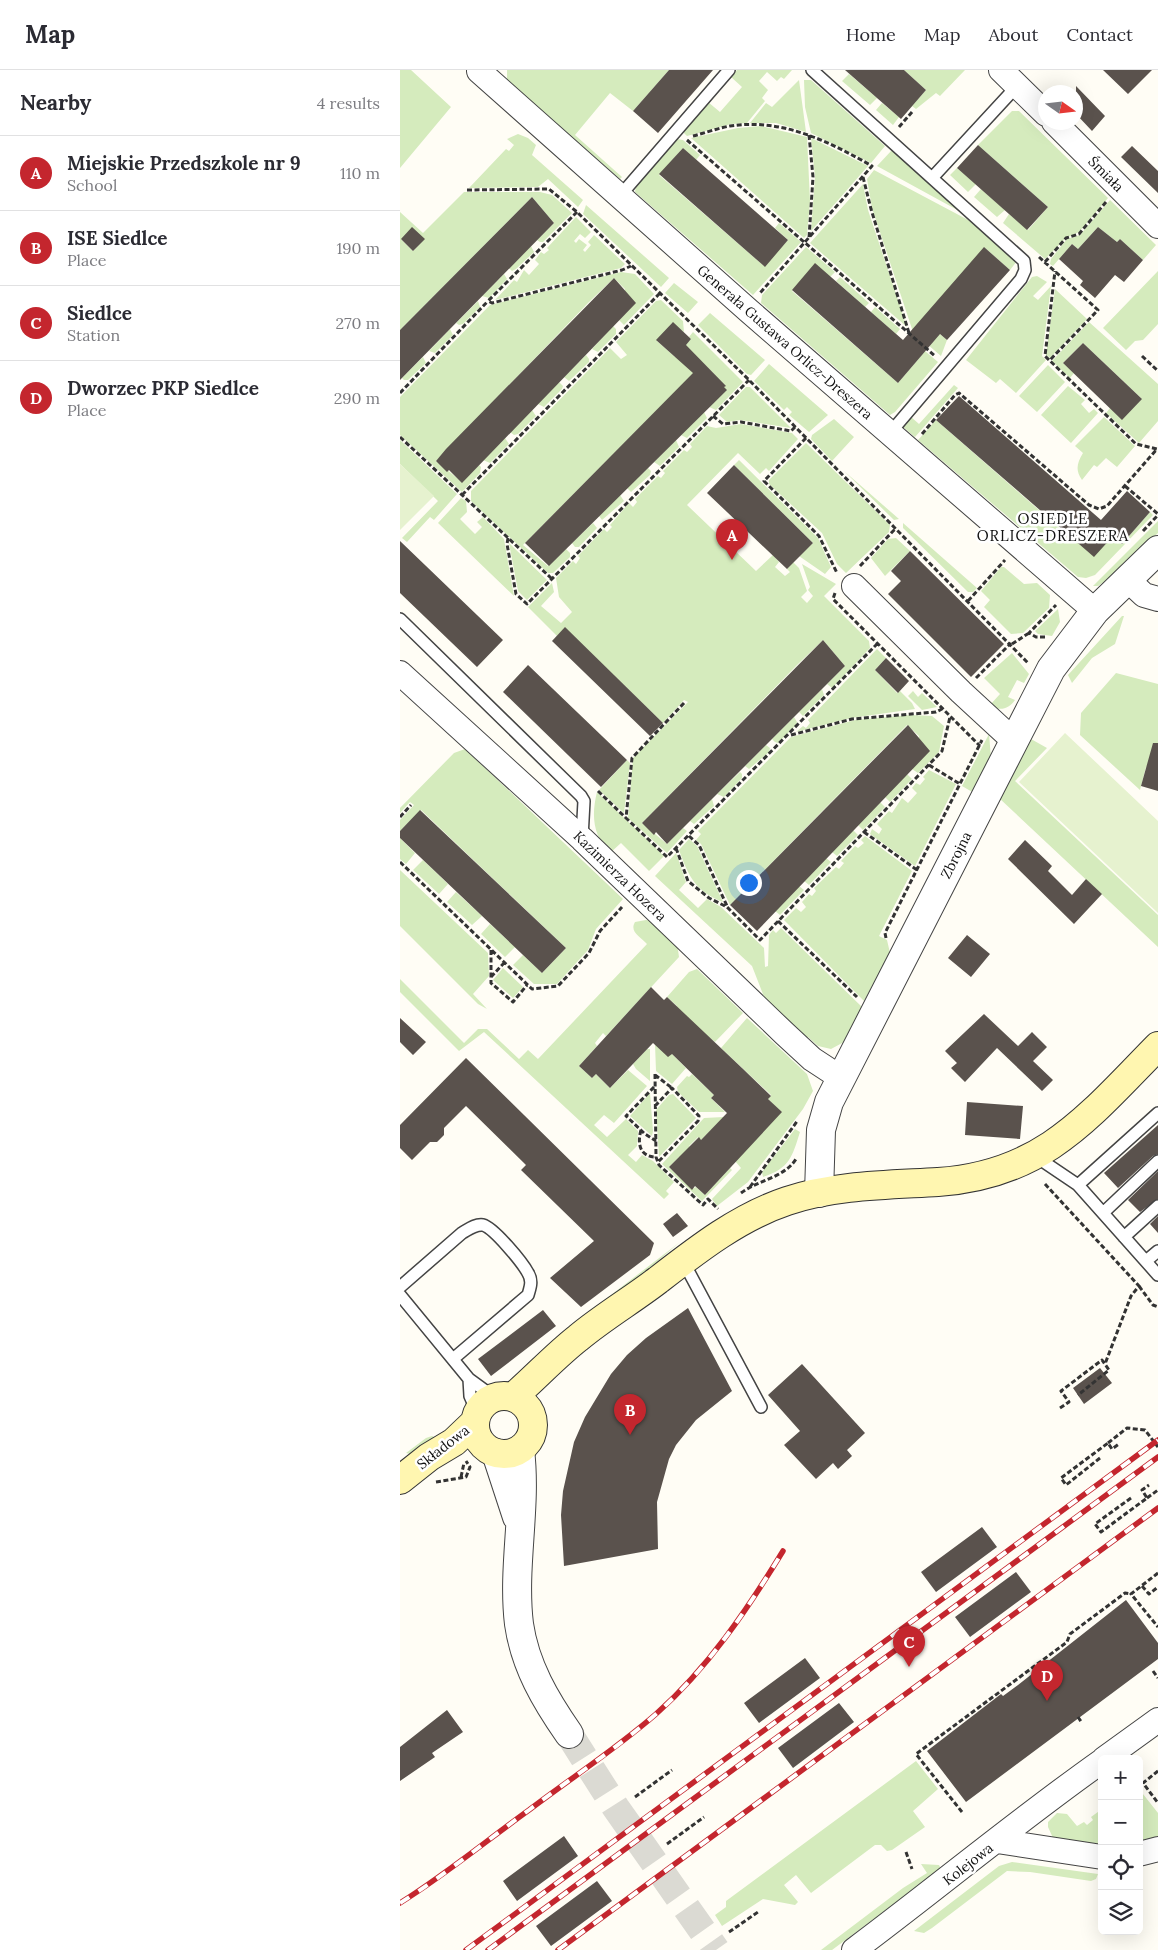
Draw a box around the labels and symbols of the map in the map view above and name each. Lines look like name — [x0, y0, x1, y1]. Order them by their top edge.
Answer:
north arrow — [1038, 85, 1083, 130]
street label: Śmiała — [1084, 152, 1128, 196]
street label: Generała Gustawa Orlicz-Dreszera — [694, 261, 876, 423]
district label: OSIEDLE ORLICZ-DRESZERA — [977, 509, 1129, 545]
pin: A — [716, 519, 748, 560]
street label: Kazimierza Hozera — [570, 827, 670, 925]
street label: Zbrojna — [937, 829, 975, 881]
your location — [736, 870, 762, 896]
pin: B — [614, 1394, 646, 1435]
street label: Składowa — [413, 1421, 473, 1473]
pin: C — [893, 1626, 925, 1667]
pin: D — [1031, 1660, 1063, 1701]
street label: Kolejowa — [939, 1839, 997, 1889]

